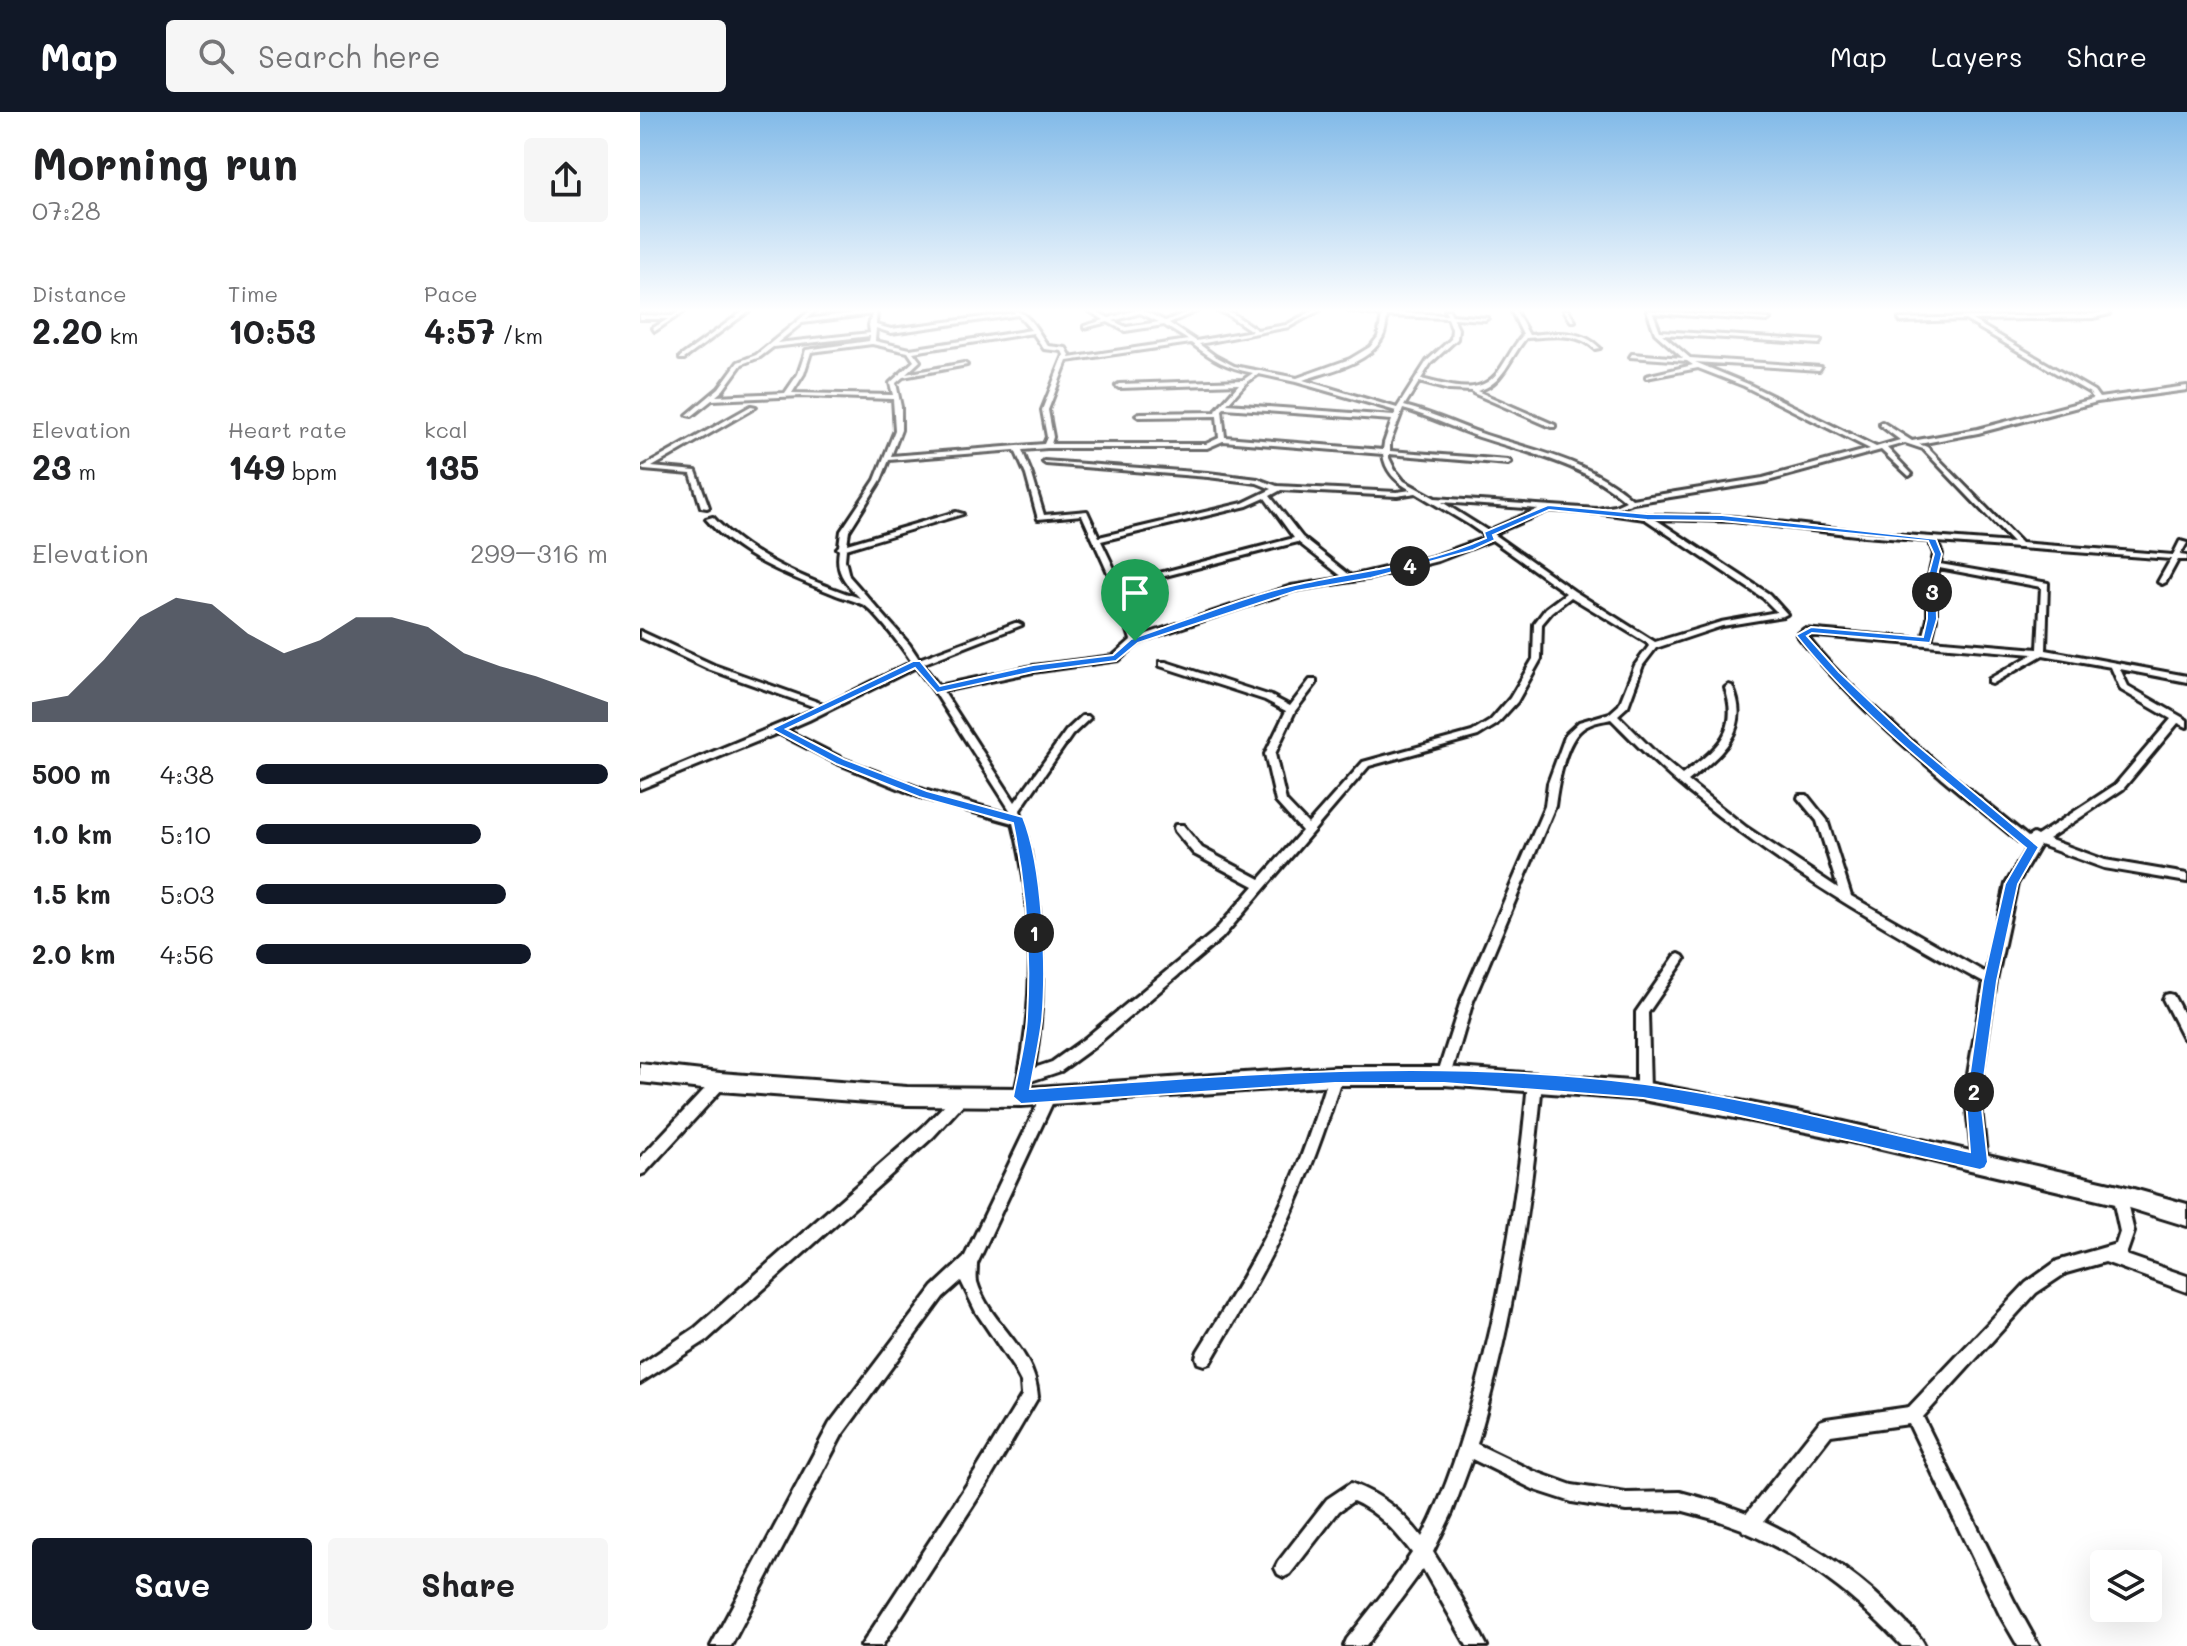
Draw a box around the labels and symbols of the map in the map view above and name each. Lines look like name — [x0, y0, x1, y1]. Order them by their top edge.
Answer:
pin: 4 — [1390, 546, 1430, 586]
pin — [1101, 559, 1169, 641]
pin: 3 — [1912, 572, 1952, 612]
pin: 1 — [1014, 913, 1054, 953]
pin: 2 — [1954, 1072, 1994, 1112]

